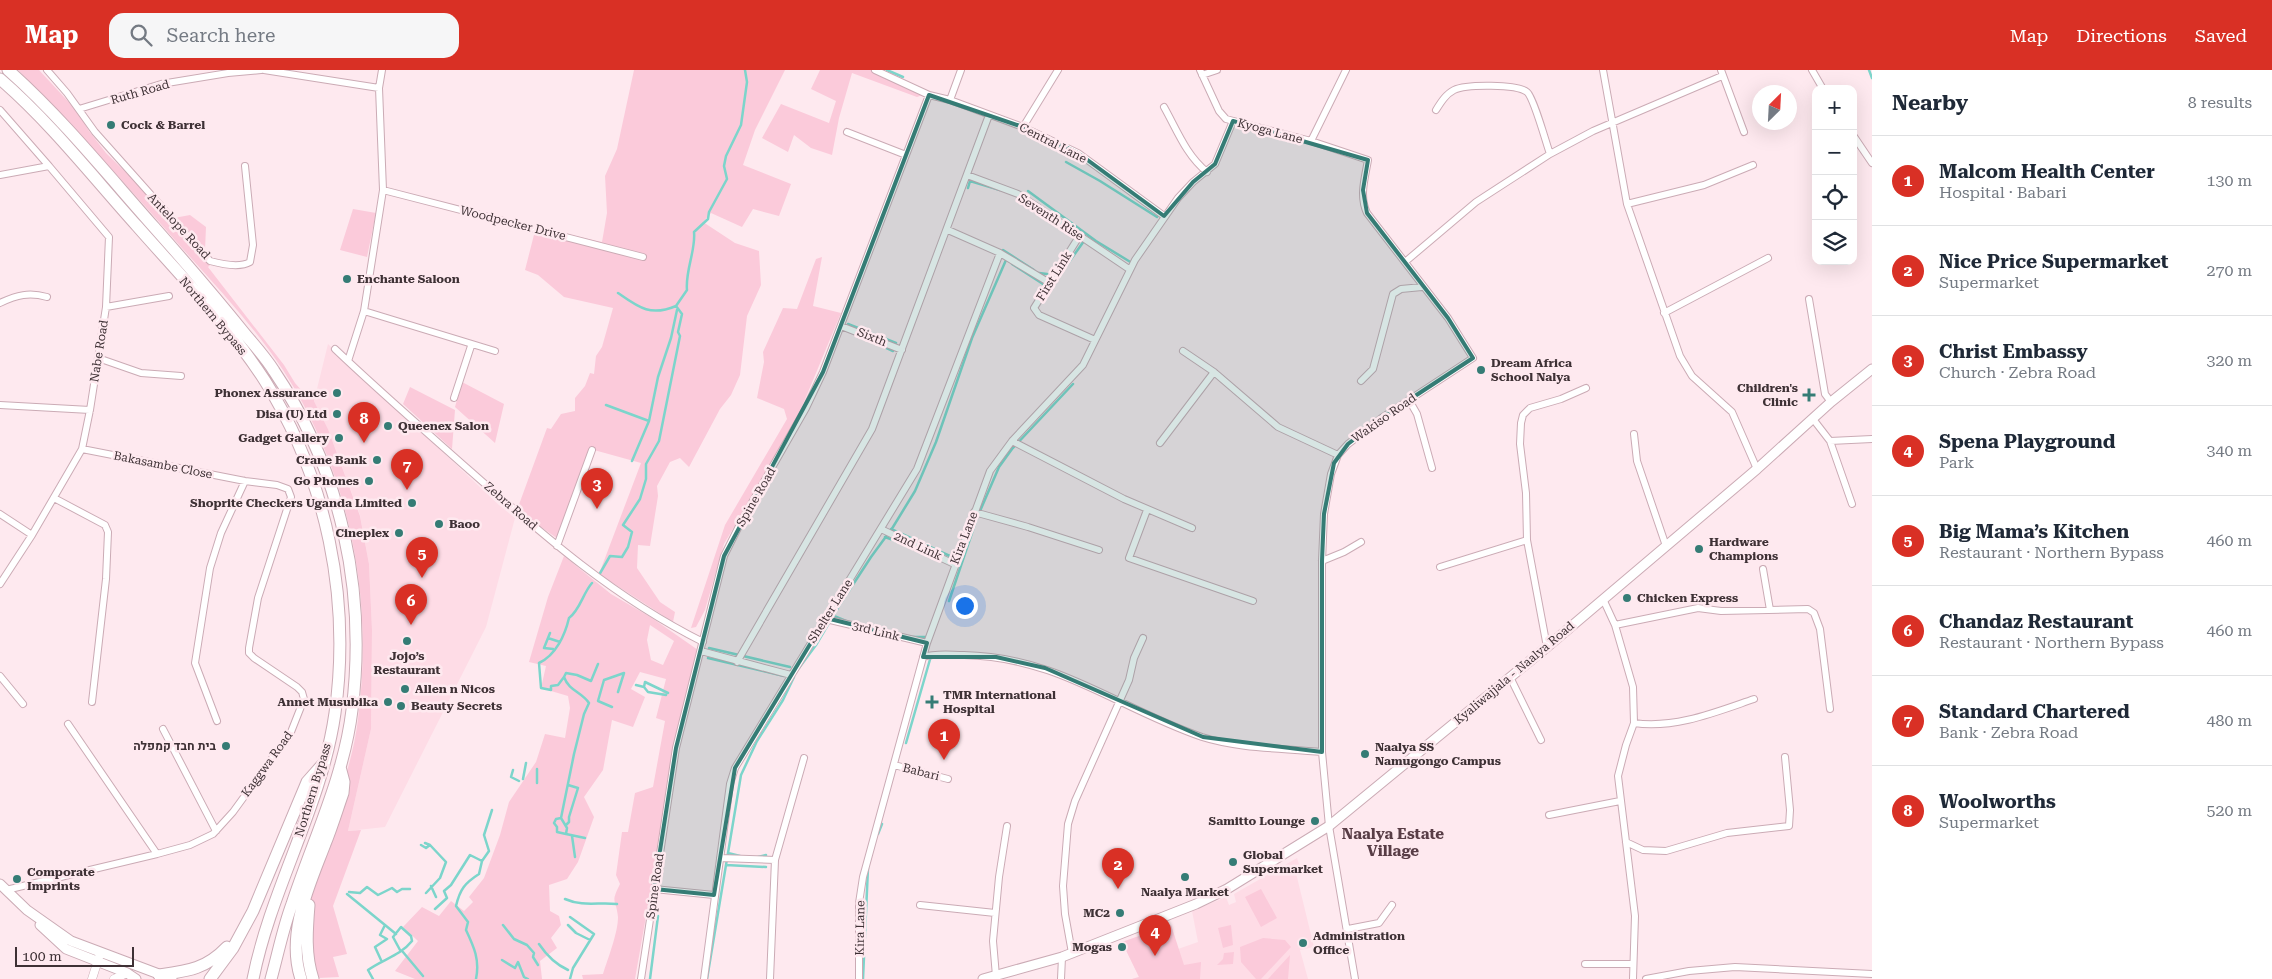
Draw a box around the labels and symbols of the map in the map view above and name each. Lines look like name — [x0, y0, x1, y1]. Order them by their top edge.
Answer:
street label: Ruth Road — [109, 77, 171, 107]
north arrow — [1752, 85, 1797, 130]
street label: Kyoga Lane — [1236, 116, 1304, 147]
place label: Cock & Barrel — [121, 118, 205, 132]
marker: Cock & Barrel — [105, 119, 117, 131]
street label: Central Lane — [1017, 120, 1089, 166]
street label: Antelope Road — [145, 190, 213, 262]
street label: Seventh Rise — [1016, 191, 1087, 243]
street label: Woodpecker Drive — [459, 203, 568, 243]
street label: First Link — [1033, 248, 1075, 303]
place label: Enchante Saloon — [357, 272, 460, 286]
marker: Enchante Saloon — [341, 273, 353, 285]
street label: Northern Bypass — [176, 274, 250, 358]
street label: Nabe Road — [87, 319, 111, 383]
street label: Sixth — [855, 325, 889, 349]
place label: Dream Africa School Nalya — [1491, 356, 1572, 384]
marker: Dream Africa School Nalya — [1475, 364, 1487, 376]
place label: Children's Clinic — [1737, 381, 1798, 409]
place label: Phonex Assurance — [214, 386, 327, 400]
marker: Phonex Assurance — [331, 387, 343, 399]
marker: Children's Clinic — [1802, 388, 1816, 402]
street label: Wakiso Road — [1349, 391, 1419, 445]
pin: 8 — [348, 402, 380, 443]
place label: Disa (U) Ltd — [256, 407, 327, 421]
marker: Disa (U) Ltd — [331, 408, 343, 420]
place label: Queenex Salon — [398, 419, 489, 433]
marker: Queenex Salon — [382, 420, 394, 432]
place label: Gadget Gallery — [238, 431, 330, 445]
marker: Gadget Gallery — [333, 432, 345, 444]
street label: Bakasambe Close — [112, 449, 214, 482]
pin: 7 — [391, 449, 423, 490]
place label: Crane Bank — [296, 453, 368, 467]
marker: Crane Bank — [371, 454, 383, 466]
street label: Spine Road — [733, 465, 779, 529]
pin: 3 — [581, 468, 613, 509]
place label: Go Phones — [293, 474, 359, 488]
marker: Go Phones — [363, 475, 375, 487]
street label: Zebra Road — [482, 479, 541, 533]
place label: Shoprite Checkers Uganda Limited — [190, 496, 402, 510]
marker: Shoprite Checkers Uganda Limited — [406, 497, 418, 509]
street label: Kira Lane — [948, 509, 981, 566]
place label: Baoo — [449, 517, 480, 531]
marker: Baoo — [433, 518, 445, 530]
place label: Cineplex — [336, 526, 389, 540]
marker: Cineplex — [393, 527, 405, 539]
street label: 2nd Link — [892, 529, 945, 563]
place label: Hardware Champions — [1709, 535, 1778, 563]
pin: 5 — [406, 537, 438, 578]
marker: Hardware Champions — [1693, 543, 1705, 555]
street label: Shelter Lane — [805, 576, 855, 646]
pin: 6 — [395, 584, 427, 625]
place label: Chicken Express — [1637, 591, 1738, 605]
marker: Chicken Express — [1621, 592, 1633, 604]
your location — [952, 593, 978, 619]
street label: 3rd Link — [851, 618, 902, 644]
street label: Kyaliwajjala - Naalya Road — [1451, 618, 1577, 727]
marker: Jojo’s Restaurant — [401, 635, 413, 647]
place label: Jojo’s Restaurant — [374, 649, 441, 677]
place label: Allen n Nicos — [415, 682, 495, 696]
marker: Allen n Nicos — [399, 683, 411, 695]
place label: TMR International Hospital — [943, 688, 1056, 716]
place label: Annet Musubika — [278, 695, 378, 709]
marker: TMR International Hospital — [925, 695, 939, 709]
marker: Annet Musubika — [382, 696, 394, 708]
place label: Beauty Secrets — [411, 699, 502, 713]
marker: Beauty Secrets — [395, 700, 407, 712]
pin: 1 — [928, 719, 960, 760]
street label: Kaggwa Road — [239, 728, 296, 800]
place label: בית חבד קמפלה — [133, 739, 216, 753]
marker: בית חבד קמפלה — [220, 740, 232, 752]
place label: Naalya SS Namugongo Campus — [1375, 740, 1501, 768]
street label: Northern Bypass — [292, 741, 334, 839]
marker: Naalya SS Namugongo Campus — [1359, 748, 1371, 760]
street label: Babari — [901, 761, 941, 783]
place label: Samitto Lounge — [1209, 814, 1305, 828]
marker: Samitto Lounge — [1309, 815, 1321, 827]
district label: Naalya Estate Village — [1342, 825, 1444, 860]
pin: 2 — [1102, 848, 1134, 889]
place label: Global Supermarket — [1243, 848, 1323, 876]
street label: Spine Road — [643, 852, 667, 920]
marker: Global Supermarket — [1227, 856, 1239, 868]
place label: Comporate Imprints — [27, 865, 95, 893]
marker: Naalya Market — [1179, 871, 1191, 883]
marker: Comporate Imprints — [11, 873, 23, 885]
place label: Naalya Market — [1141, 885, 1229, 899]
street label: Kira Lane — [853, 900, 867, 956]
place label: MC2 — [1083, 906, 1110, 920]
marker: MC2 — [1114, 907, 1126, 919]
pin: 4 — [1139, 915, 1171, 956]
place label: Administration Office — [1313, 929, 1405, 957]
marker: Administration Office — [1297, 937, 1309, 949]
place label: Mogas — [1072, 940, 1112, 954]
marker: Mogas — [1116, 941, 1128, 953]
scale bar — [15, 944, 134, 967]

